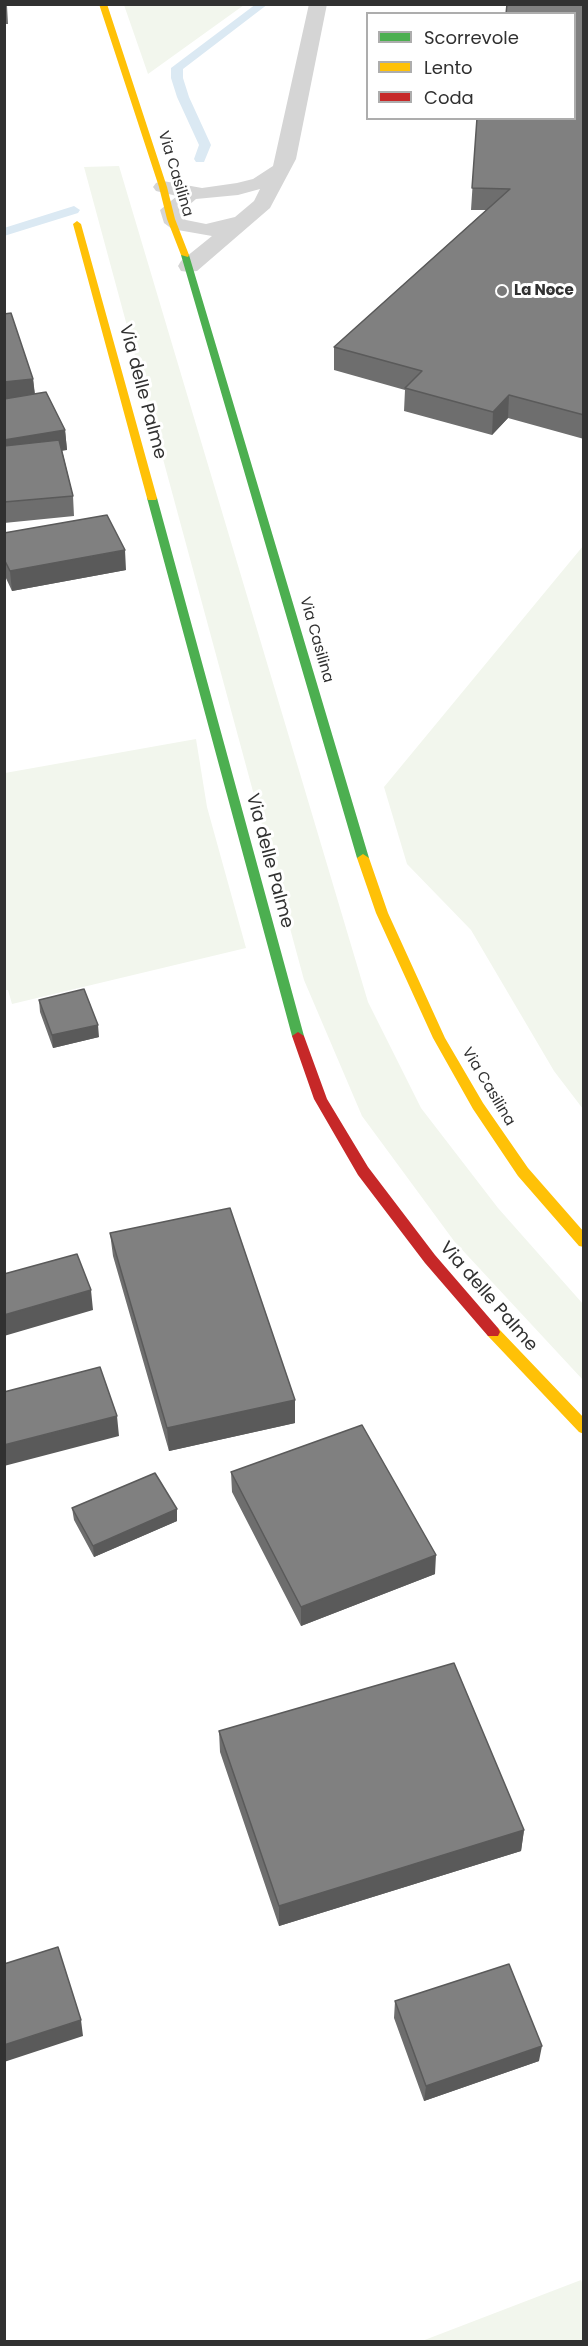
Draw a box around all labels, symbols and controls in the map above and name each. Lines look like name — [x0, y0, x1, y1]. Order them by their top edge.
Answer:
legend — [366, 12, 576, 120]
text: Scorrevole — [424, 25, 519, 50]
text: Lento — [424, 55, 473, 80]
text: Coda — [424, 85, 474, 110]
street label: Via Casilina — [153, 129, 197, 219]
place label: La Noce — [514, 282, 574, 300]
marker: La Noce — [495, 284, 509, 298]
street label: Via delle Palme — [114, 322, 170, 462]
street label: Via Casilina — [295, 595, 337, 685]
street label: Via delle Palme — [241, 791, 297, 931]
street label: Via Casilina — [458, 1045, 518, 1129]
street label: Via delle Palme — [434, 1238, 542, 1356]

